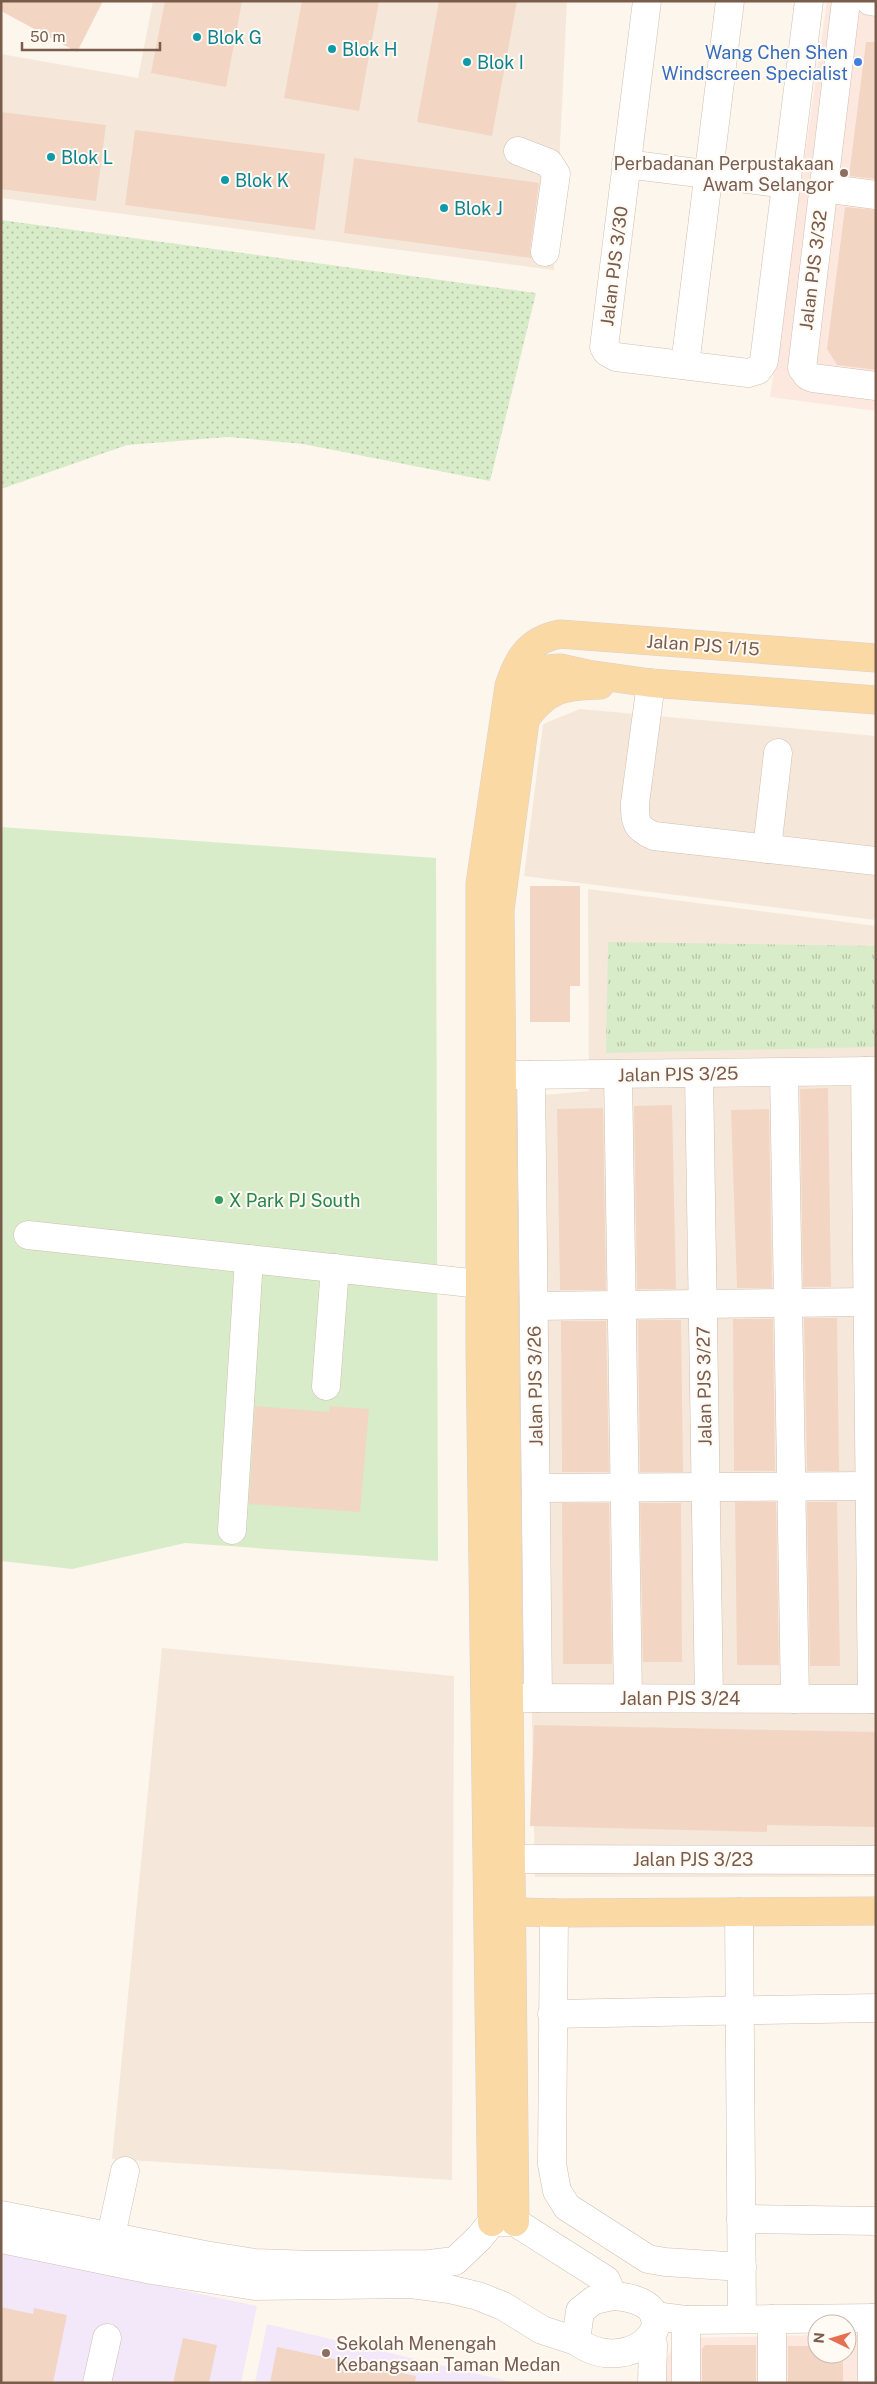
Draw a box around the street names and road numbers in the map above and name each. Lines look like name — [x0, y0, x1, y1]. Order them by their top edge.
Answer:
street label: Jalan PJS 3/30 — [596, 205, 632, 327]
street label: Jalan PJS 3/32 — [795, 209, 831, 331]
street label: Jalan PJS 1/15 — [646, 631, 760, 659]
street label: Jalan PJS 3/25 — [617, 1062, 739, 1086]
street label: Jalan PJS 3/26 — [523, 1326, 547, 1446]
street label: Jalan PJS 3/27 — [692, 1326, 716, 1446]
street label: Jalan PJS 3/24 — [620, 1688, 740, 1709]
street label: Jalan PJS 3/23 — [633, 1849, 753, 1870]

